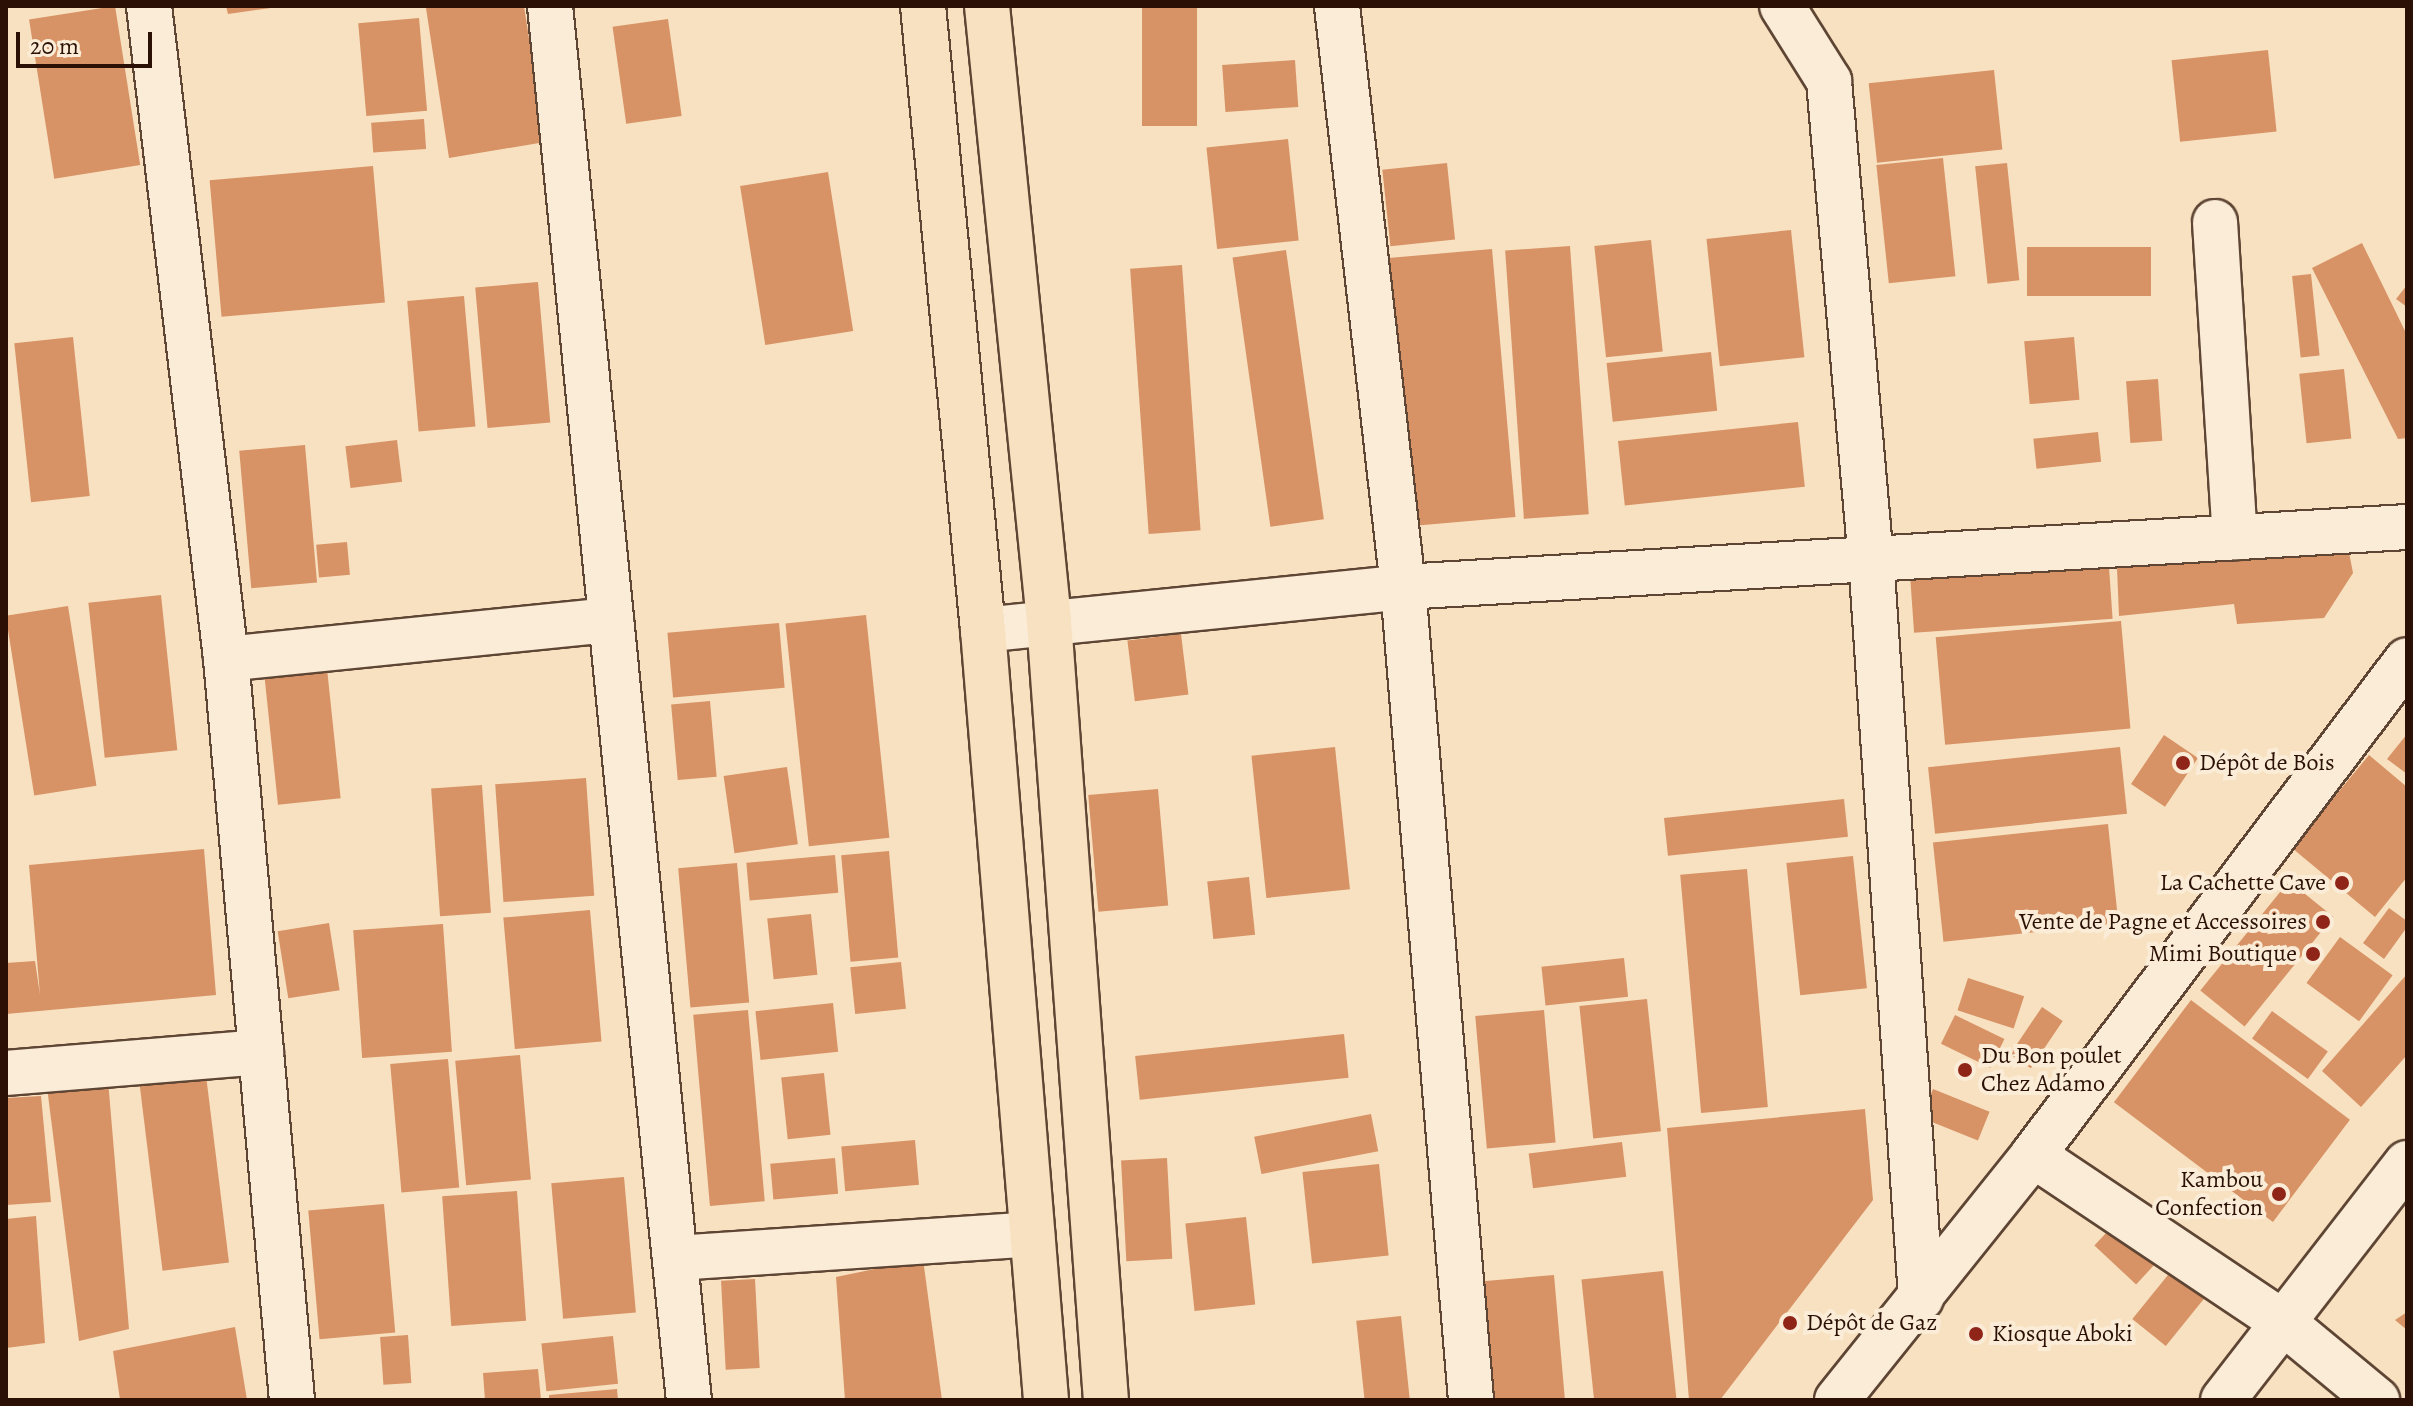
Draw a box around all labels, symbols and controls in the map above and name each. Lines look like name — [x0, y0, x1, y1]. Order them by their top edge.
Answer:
scale bar — [20, 16, 156, 66]
text: 20 m — [30, 30, 79, 62]
place label: Dépôt de Bois — [2199, 749, 2335, 777]
marker: Dépôt de Bois — [2174, 754, 2192, 772]
place label: La Cachette Cave — [2160, 869, 2326, 897]
marker: La Cachette Cave — [2333, 874, 2351, 892]
place label: Vente de Pagne et Accessoires — [2019, 908, 2307, 936]
marker: Vente de Pagne et Accessoires — [2314, 913, 2332, 931]
place label: Mimi Boutique — [2149, 940, 2297, 968]
marker: Mimi Boutique — [2304, 945, 2322, 963]
place label: Du Bon poulet Chez Adamo — [1981, 1042, 2122, 1098]
marker: Du Bon poulet Chez Adamo — [1956, 1061, 1974, 1079]
place label: Kambou Confection — [2155, 1166, 2263, 1222]
marker: Kambou Confection — [2270, 1185, 2288, 1203]
place label: Dépôt de Gaz — [1806, 1309, 1937, 1337]
marker: Dépôt de Gaz — [1781, 1314, 1799, 1332]
place label: Kiosque Aboki — [1992, 1320, 2133, 1348]
marker: Kiosque Aboki — [1967, 1325, 1985, 1343]

